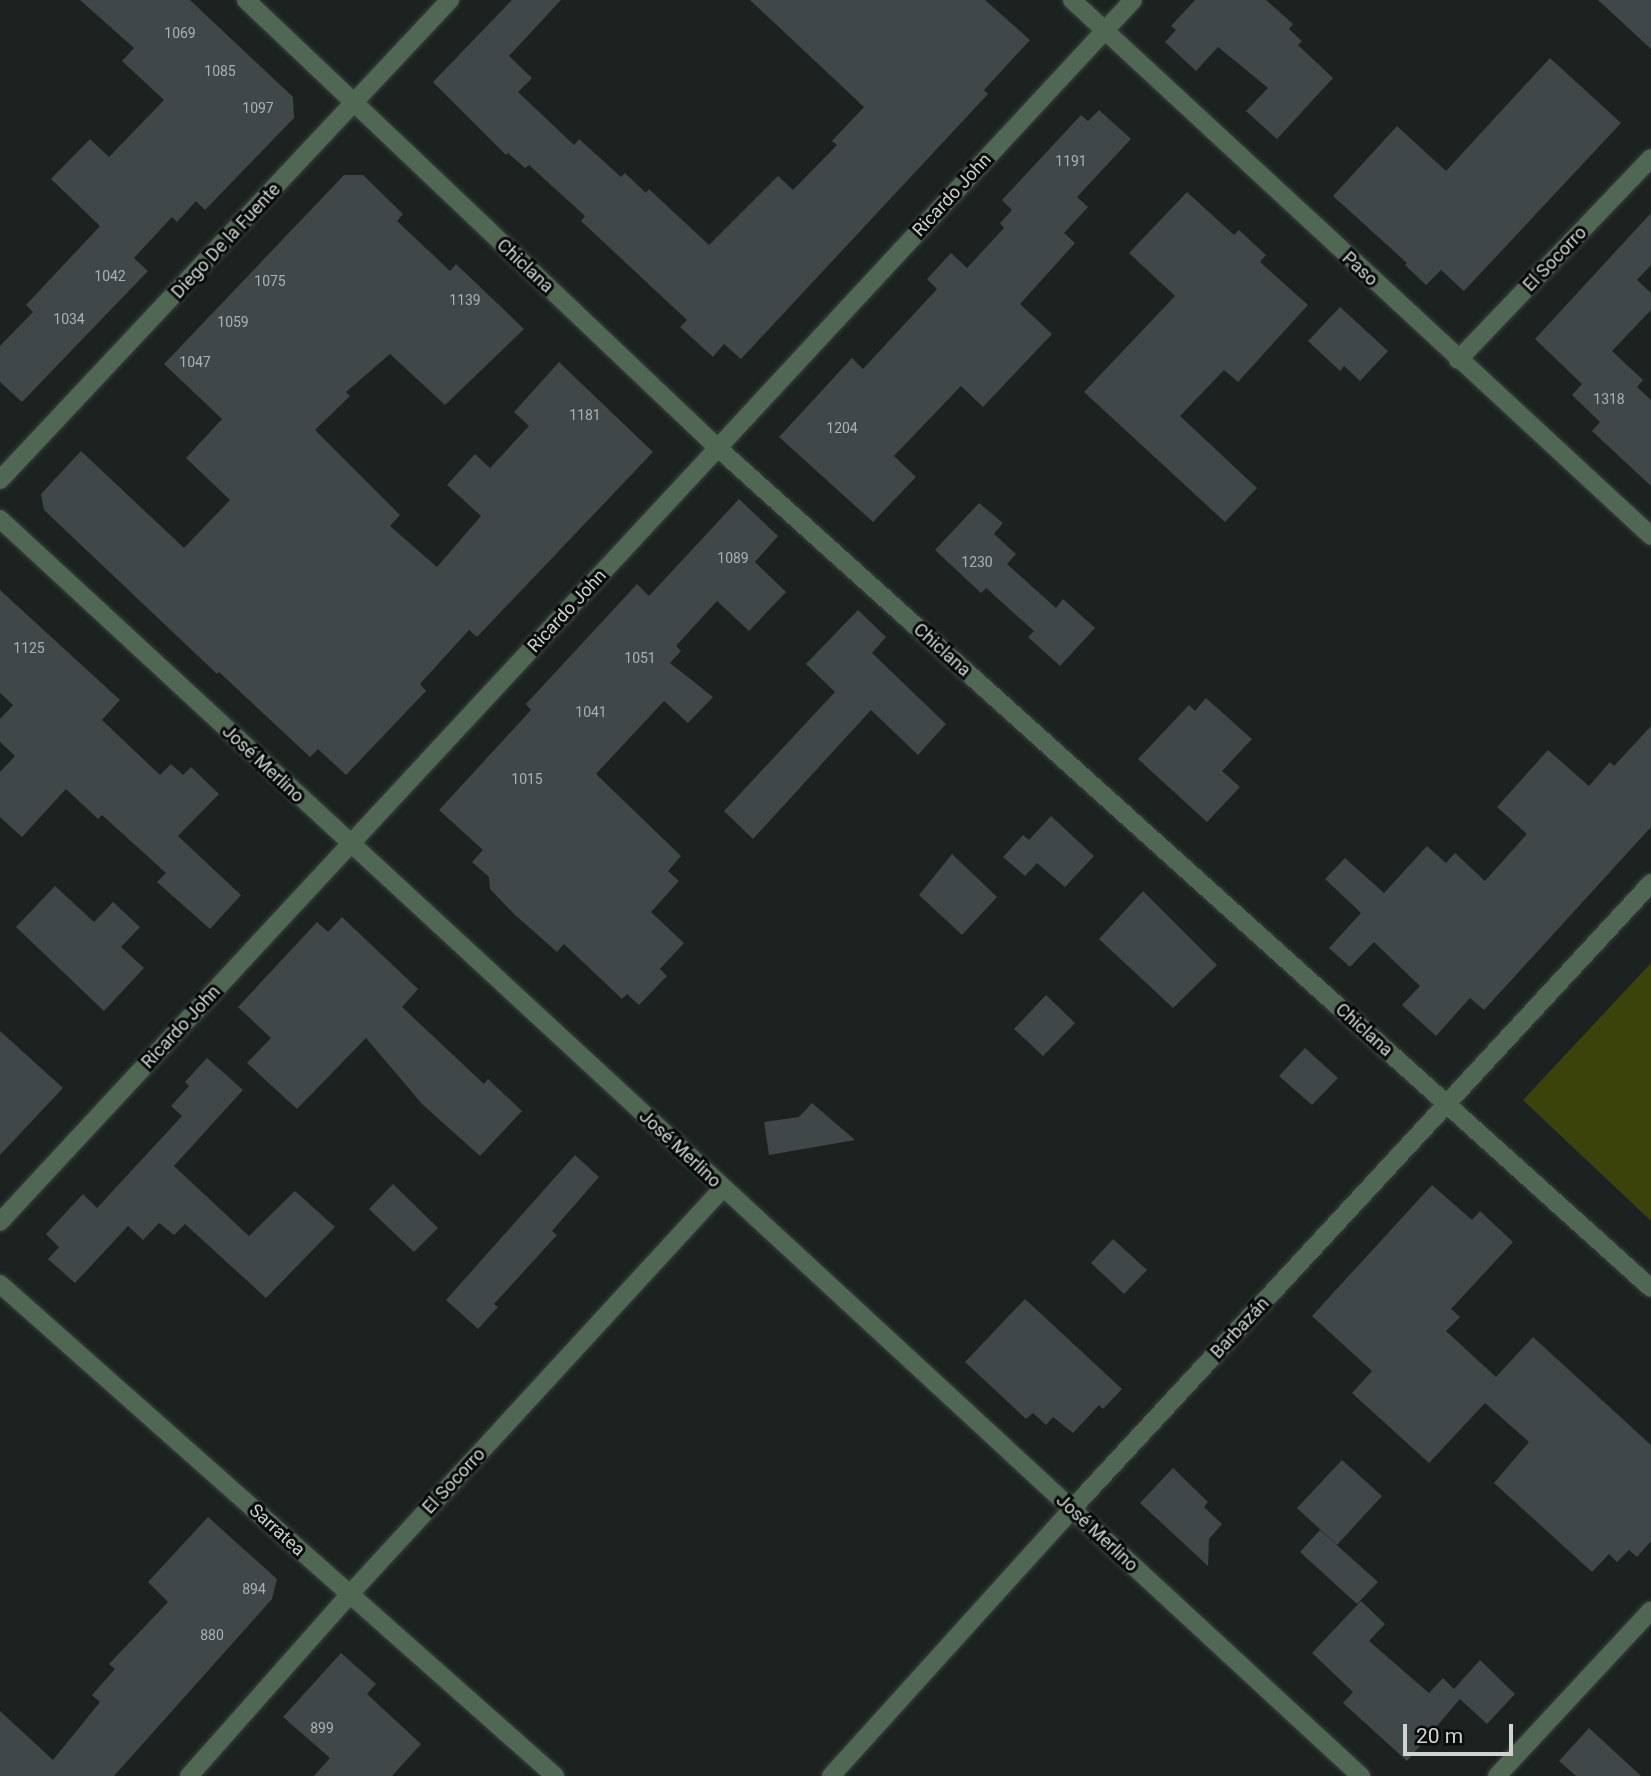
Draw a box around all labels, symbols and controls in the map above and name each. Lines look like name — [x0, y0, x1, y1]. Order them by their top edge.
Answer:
house number: 1069 — [164, 25, 196, 41]
house number: 1085 — [204, 63, 236, 79]
house number: 1097 — [242, 100, 274, 116]
street label: Ricardo John — [908, 149, 996, 241]
house number: 1191 — [1055, 153, 1087, 169]
street label: Diego De la Fuente — [167, 179, 285, 303]
street label: El Socorro — [1519, 222, 1591, 296]
street label: Chiclana — [492, 234, 558, 298]
street label: Paso — [1338, 247, 1382, 291]
house number: 1042 — [94, 268, 126, 284]
house number: 1075 — [254, 273, 286, 289]
house number: 1139 — [449, 292, 481, 308]
house number: 1034 — [53, 311, 85, 327]
house number: 1059 — [217, 314, 249, 330]
house number: 1047 — [179, 354, 211, 370]
house number: 1318 — [1593, 391, 1625, 407]
house number: 1181 — [569, 407, 601, 423]
house number: 1204 — [826, 420, 858, 436]
house number: 1089 — [717, 550, 749, 566]
house number: 1230 — [961, 554, 993, 570]
street label: Ricardo John — [523, 565, 611, 657]
street label: Chiclana — [909, 619, 975, 681]
house number: 1125 — [13, 640, 45, 656]
house number: 1051 — [624, 650, 656, 666]
house number: 1041 — [575, 704, 607, 720]
street label: José Merlino — [218, 721, 308, 807]
house number: 1015 — [511, 771, 543, 787]
street label: Ricardo John — [137, 981, 225, 1073]
street label: Chiclana — [1331, 999, 1397, 1061]
street label: José Merlino — [635, 1106, 725, 1192]
street label: Barbazán — [1206, 1293, 1274, 1363]
street label: El Socorro — [418, 1444, 490, 1518]
street label: José Merlino — [1052, 1490, 1142, 1576]
street label: Sarratea — [245, 1499, 309, 1561]
house number: 894 — [242, 1581, 266, 1597]
house number: 880 — [200, 1627, 224, 1643]
scale bar — [1406, 1710, 1516, 1754]
house number: 899 — [310, 1720, 334, 1736]
text: 20 m — [1416, 1724, 1463, 1748]

